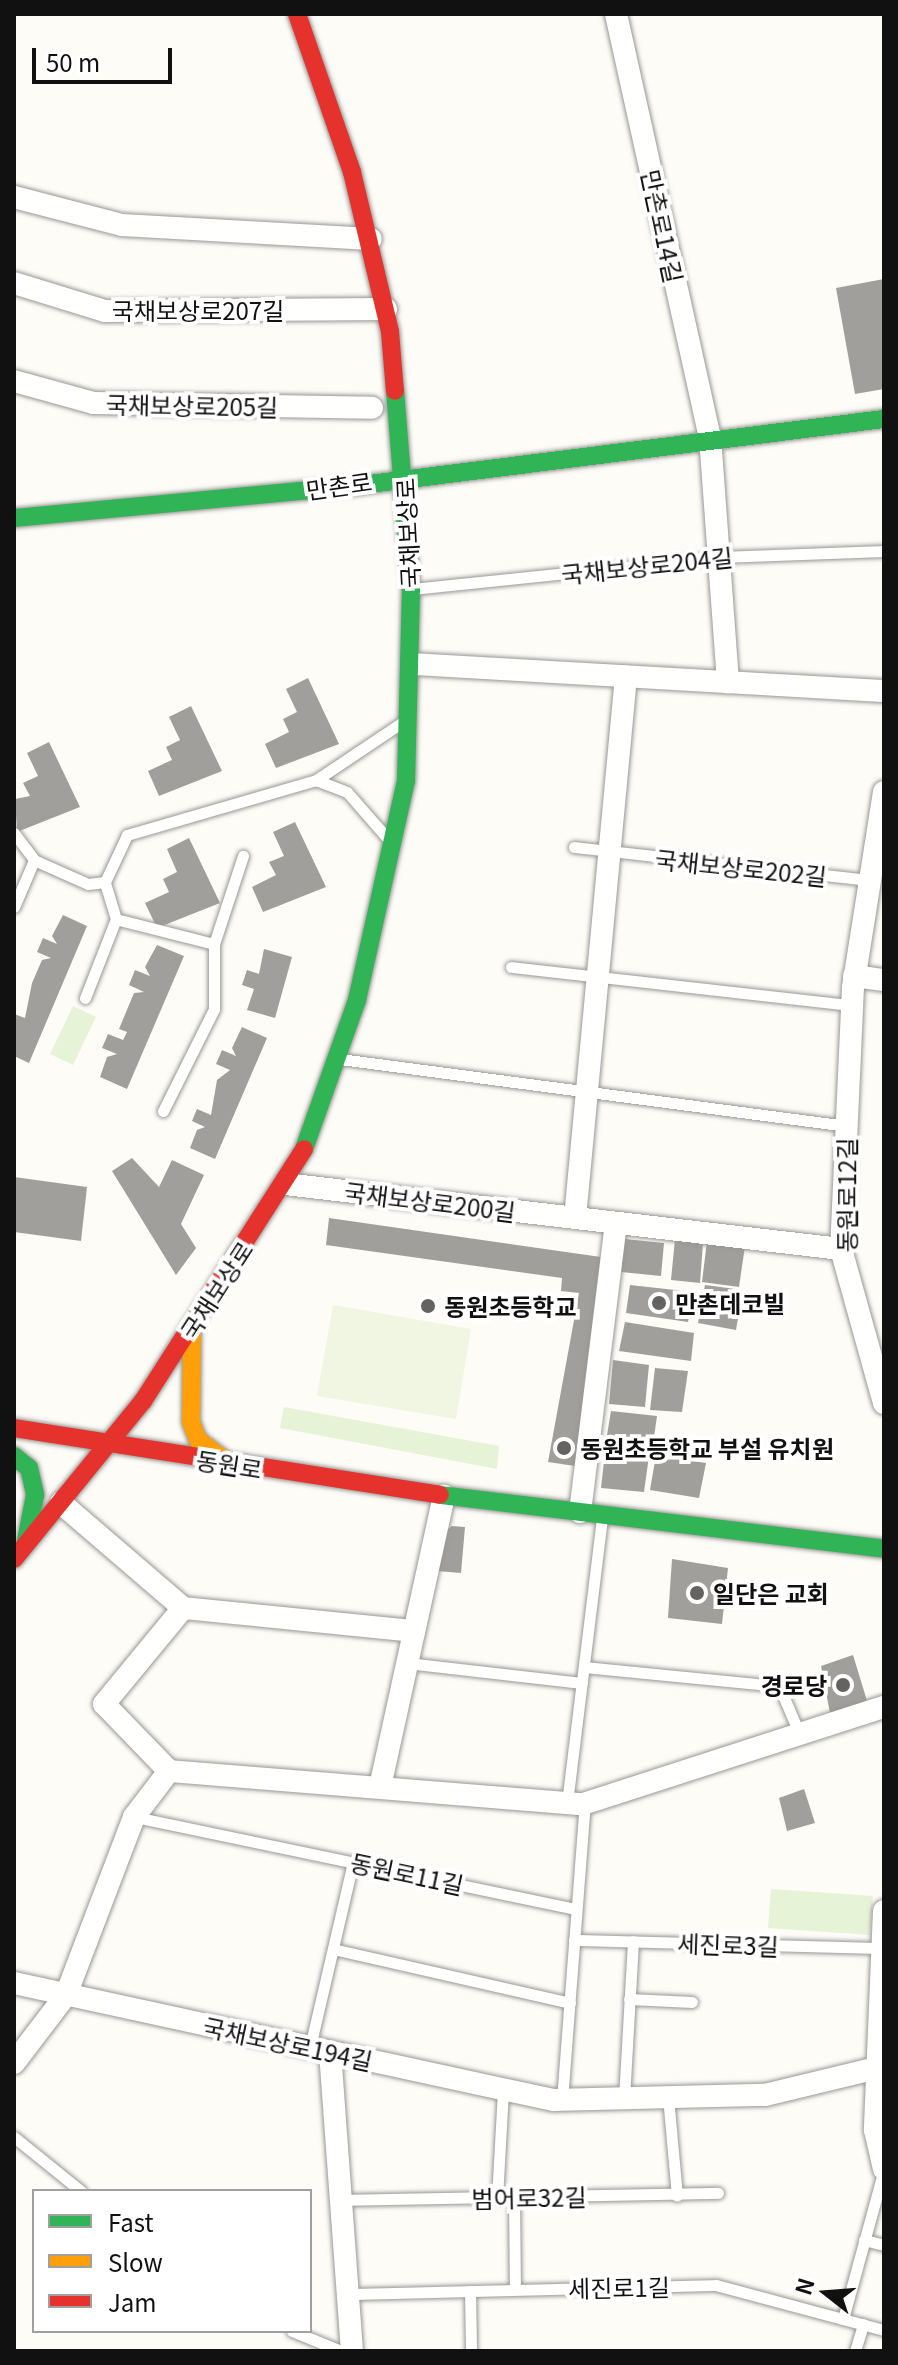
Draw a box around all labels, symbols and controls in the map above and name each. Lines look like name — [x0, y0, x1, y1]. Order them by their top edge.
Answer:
scale bar — [36, 32, 176, 82]
text: 50 m — [46, 44, 100, 79]
street label: 만촌로14길 — [637, 167, 689, 285]
street label: 국채보상로207길 — [112, 296, 284, 324]
street label: 국채보상로205길 — [106, 389, 278, 421]
street label: 만촌로 — [304, 466, 374, 504]
street label: 국채보상로 — [390, 477, 424, 589]
street label: 국채보상로204길 — [560, 542, 734, 588]
street label: 국채보상로202길 — [654, 844, 828, 890]
street label: 동원로12길 — [832, 1138, 860, 1252]
street label: 국채보상로200길 — [343, 1176, 517, 1226]
street label: 국채보상로 — [174, 1236, 258, 1344]
place label: 만촌데코빌 — [675, 1289, 785, 1317]
place label: 동원초등학교 — [444, 1292, 576, 1320]
marker: 만촌데코빌 — [650, 1294, 668, 1312]
marker: 동원초등학교 — [419, 1297, 437, 1315]
place label: 동원초등학교 부설 유치원 — [580, 1434, 834, 1462]
marker: 동원초등학교 부설 유치원 — [555, 1439, 573, 1457]
street label: 동원로 — [194, 1445, 264, 1483]
place label: 일단은 교회 — [713, 1579, 829, 1607]
marker: 일단은 교회 — [688, 1584, 706, 1602]
place label: 경로당 — [761, 1671, 827, 1699]
marker: 경로당 — [834, 1676, 852, 1694]
street label: 동원로11길 — [348, 1847, 466, 1899]
street label: 세진로3길 — [677, 1928, 779, 1960]
street label: 국채보상로194길 — [201, 2011, 375, 2075]
street label: 범어로32길 — [471, 2182, 587, 2212]
legend — [32, 2189, 312, 2333]
text: Fast — [108, 2204, 153, 2239]
text: Slow — [108, 2244, 163, 2279]
north arrow — [786, 2253, 866, 2333]
street label: 세진로1길 — [568, 2272, 670, 2302]
text: N — [785, 2273, 821, 2299]
text: Jam — [108, 2284, 157, 2319]

